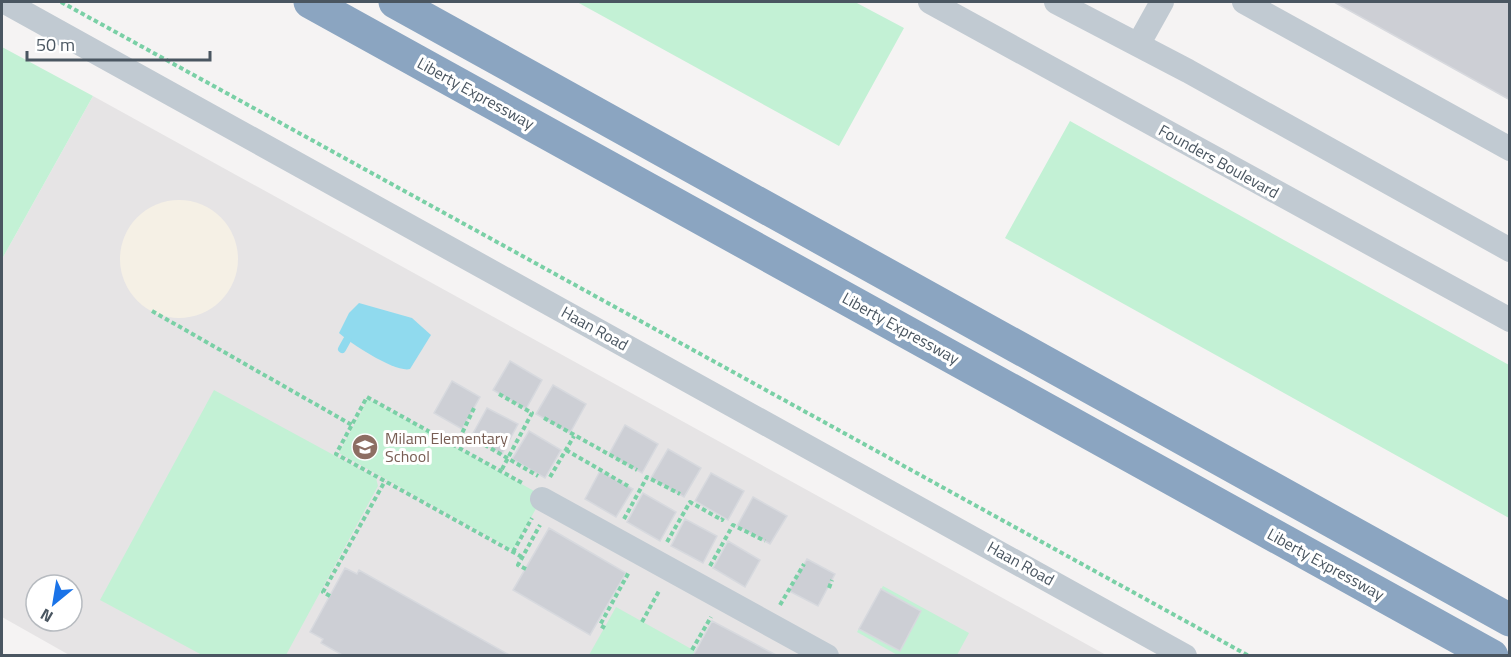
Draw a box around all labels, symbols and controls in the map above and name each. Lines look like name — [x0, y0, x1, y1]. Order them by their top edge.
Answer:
scale bar — [27, 24, 210, 62]
text: 50 m — [36, 31, 75, 58]
street label: Liberty Expressway — [413, 51, 539, 135]
street label: Founders Boulevard — [1154, 118, 1284, 204]
street label: Liberty Expressway — [838, 286, 964, 370]
street label: Haan Road — [557, 300, 633, 356]
place label: Milam Elementary School — [385, 426, 508, 468]
school or university icon: Milam Elementary School — [350, 432, 380, 462]
street label: Liberty Expressway — [1263, 522, 1389, 606]
street label: Haan Road — [983, 535, 1059, 591]
north arrow — [24, 573, 84, 633]
text: N — [36, 603, 57, 629]

